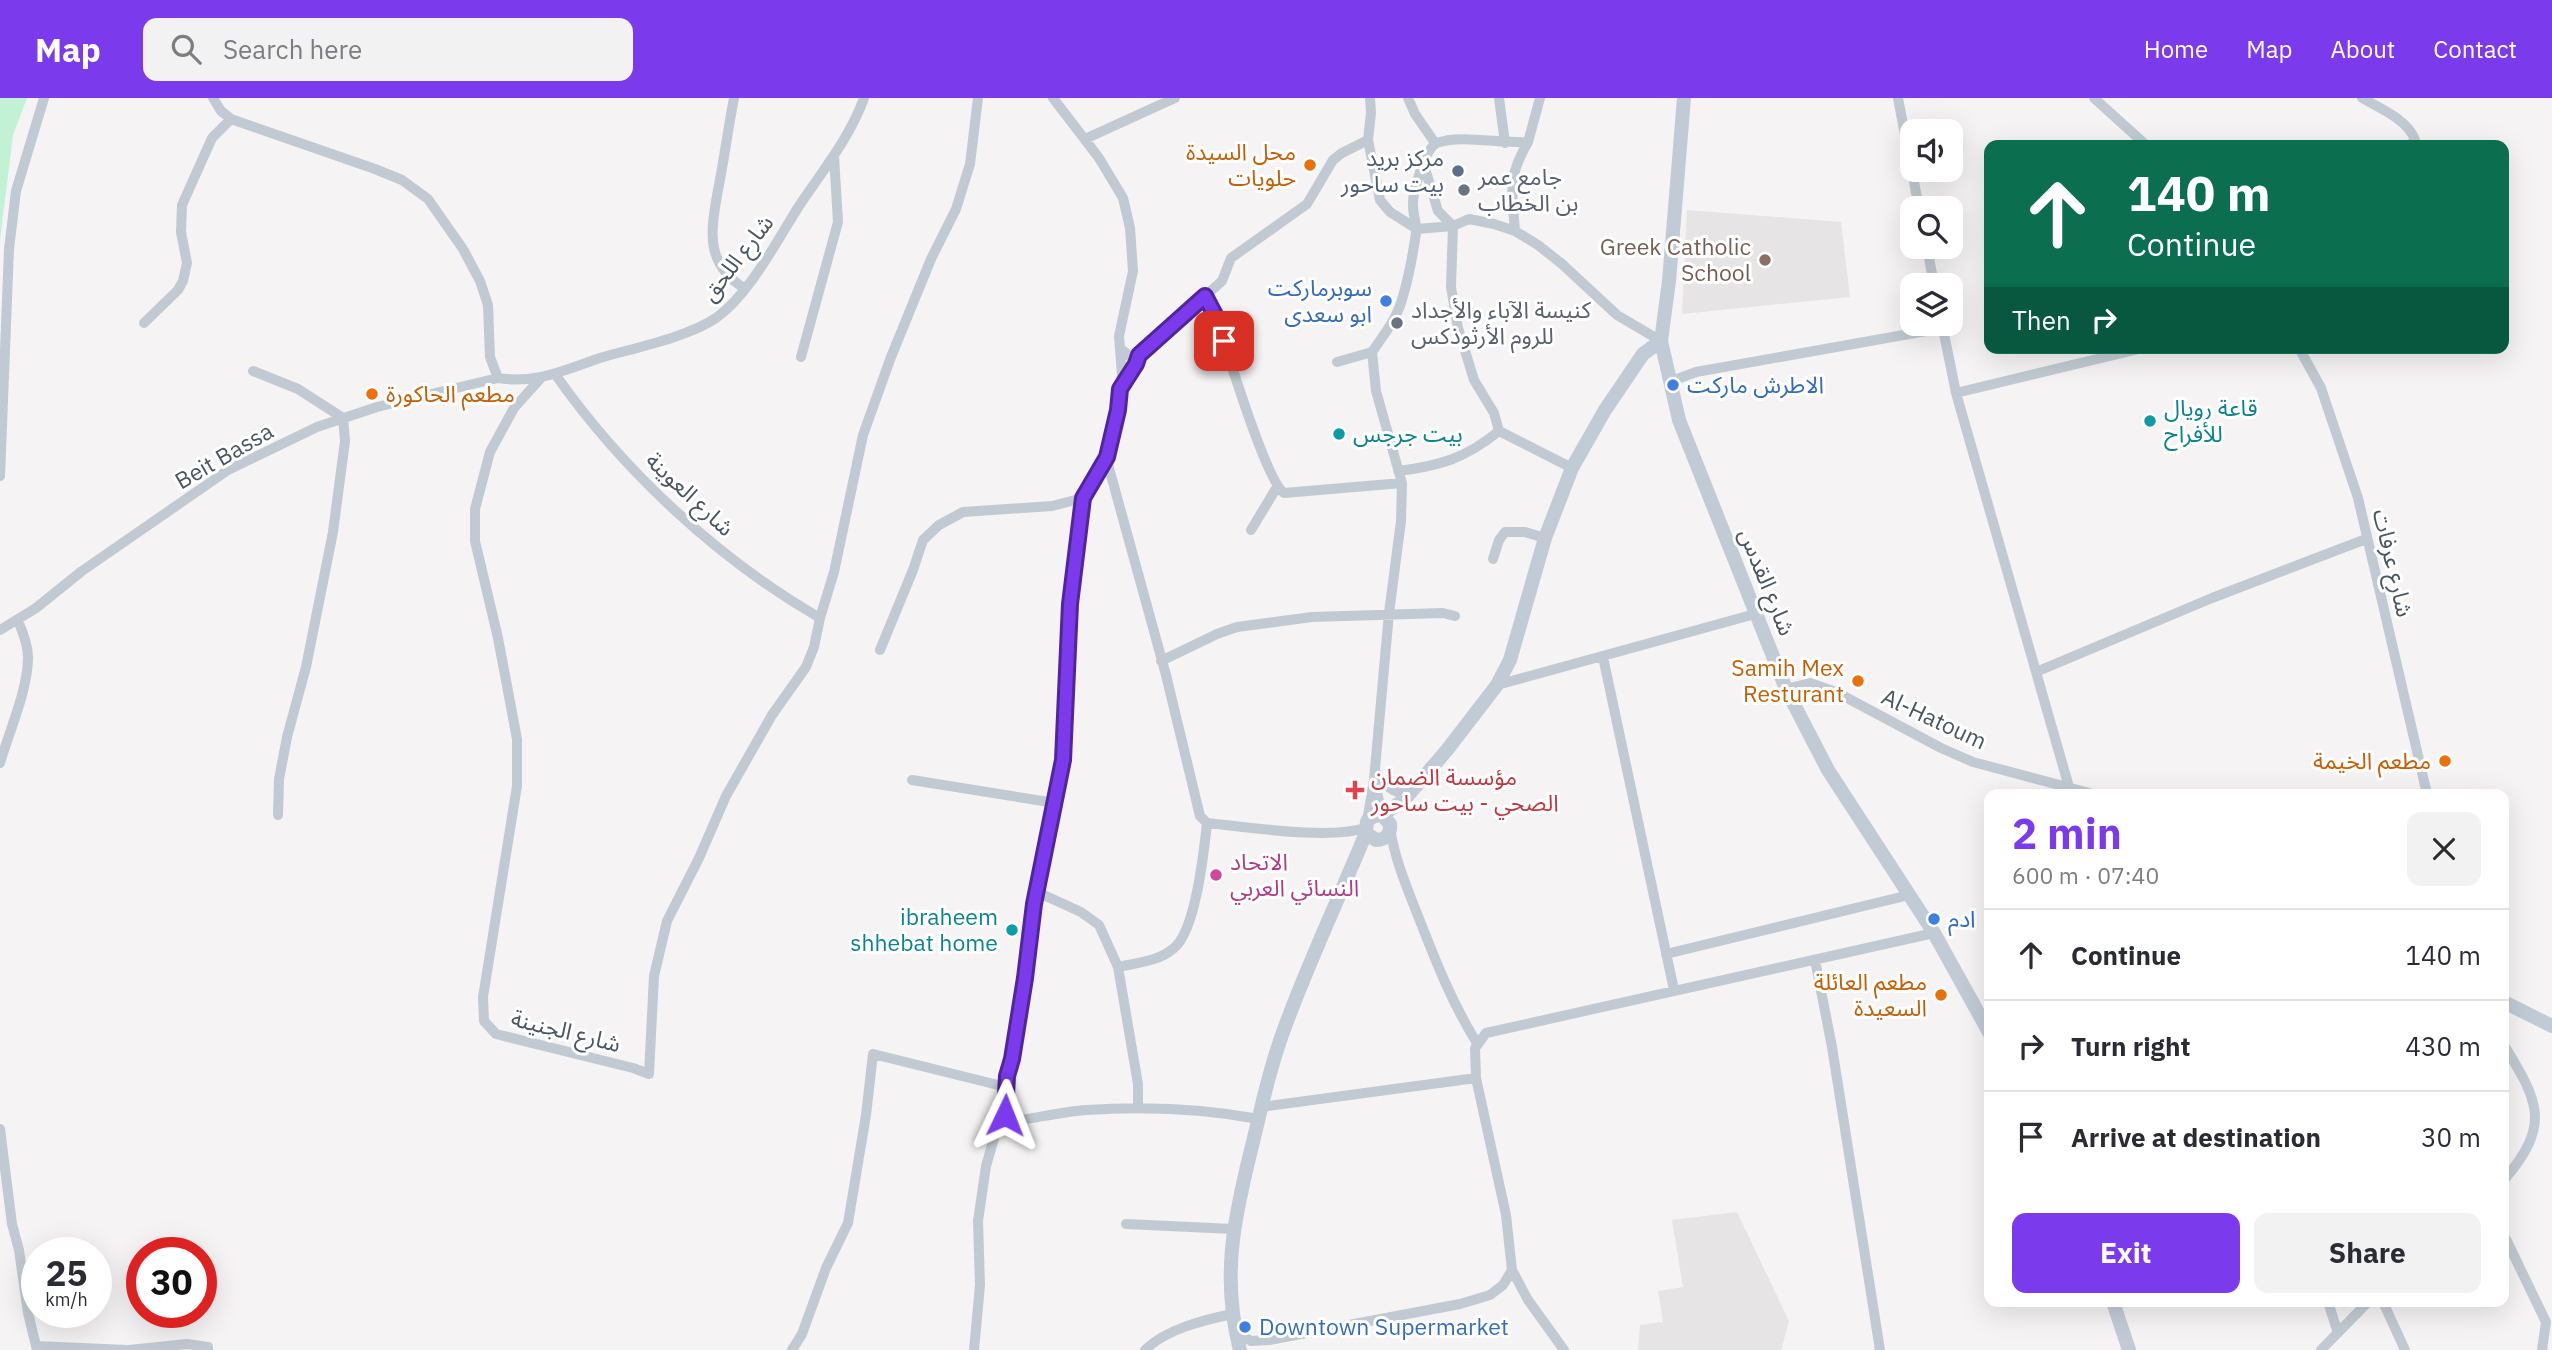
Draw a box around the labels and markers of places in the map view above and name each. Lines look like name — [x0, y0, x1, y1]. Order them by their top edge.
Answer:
place label: محل السيدة حلويات — [1186, 136, 1296, 192]
place label: مركز بريد بيت ساحور — [1340, 142, 1444, 198]
marker: محل السيدة حلويات — [1302, 157, 1318, 173]
place label: جامع عمر بن الخطاب — [1477, 161, 1578, 217]
marker: مركز بريد بيت ساحور — [1450, 163, 1466, 179]
marker: جامع عمر بن الخطاب — [1456, 182, 1472, 198]
place label: Greek Catholic School — [1600, 231, 1751, 287]
marker: Greek Catholic School — [1757, 252, 1773, 268]
place label: سوبرماركت ابو سعدى — [1268, 272, 1372, 328]
marker: سوبرماركت ابو سعدى — [1378, 293, 1394, 309]
place label: كنيسة الآباء والأجداد للروم الأرثوذكس — [1411, 294, 1592, 354]
pin — [1194, 311, 1254, 371]
marker: كنيسة الآباء والأجداد للروم الأرثوذكس — [1389, 315, 1405, 331]
place label: الاطرش ماركت — [1687, 369, 1824, 399]
marker: الاطرش ماركت — [1665, 377, 1681, 393]
place label: مطعم الحاكورة — [386, 378, 515, 411]
marker: مطعم الحاكورة — [364, 386, 380, 402]
place label: قاعة رويال للأفراح — [2164, 392, 2257, 451]
marker: قاعة رويال للأفراح — [2142, 413, 2158, 429]
place label: بيت جرجس — [1353, 418, 1463, 448]
marker: بيت جرجس — [1331, 426, 1347, 442]
place label: Samih Mex Resturant — [1731, 652, 1844, 708]
marker: Samih Mex Resturant — [1850, 673, 1866, 689]
place label: مطعم الخيمة — [2313, 745, 2431, 778]
marker: مطعم الخيمة — [2437, 753, 2453, 769]
place label: مؤسسة الضمان الصحي - بيت ساحور — [1370, 761, 1559, 820]
marker: مؤسسة الضمان الصحي - بيت ساحور — [1345, 780, 1365, 800]
place label: الاتحاد النسائي العربي — [1230, 846, 1359, 905]
marker: الاتحاد النسائي العربي — [1208, 867, 1224, 883]
place label: ibraheem shhebat home — [850, 901, 998, 957]
place label: ادم — [1948, 903, 1976, 937]
marker: ادم — [1926, 911, 1942, 927]
marker: ibraheem shhebat home — [1004, 922, 1020, 938]
place label: مطعم العائلة السعيدة — [1814, 966, 1927, 1022]
marker: مطعم العائلة السعيدة — [1933, 987, 1949, 1003]
place label: Downtown Supermarket — [1259, 1311, 1509, 1341]
marker: Downtown Supermarket — [1237, 1319, 1253, 1335]

